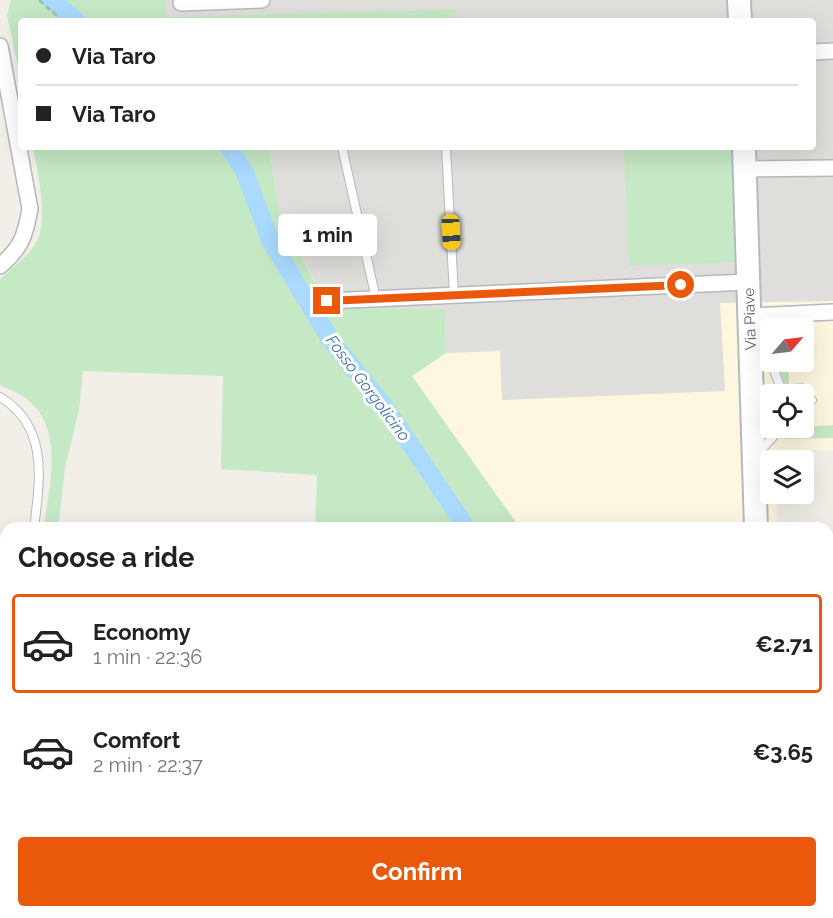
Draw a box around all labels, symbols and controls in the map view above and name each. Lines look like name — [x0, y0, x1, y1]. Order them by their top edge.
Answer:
text: Via Taro — [72, 43, 156, 69]
text: Via Taro — [72, 101, 156, 127]
callout: 1 min — [278, 214, 376, 256]
car — [441, 214, 461, 250]
text: 1 min — [302, 223, 353, 247]
route start — [667, 271, 694, 298]
route end — [313, 287, 340, 314]
street label: Via Piave — [740, 287, 760, 351]
north arrow — [760, 318, 814, 372]
map controls — [760, 318, 814, 504]
water label: Fosso Gorgolicino — [322, 331, 414, 445]
button: locate — [760, 384, 814, 438]
button: layers — [760, 450, 814, 504]
text: Choose a ride — [18, 542, 194, 573]
icon: car — [21, 617, 75, 671]
text: Economy — [93, 619, 191, 645]
text: €2.71 — [755, 631, 813, 657]
text: 1 min · 22:36 — [93, 645, 202, 669]
icon: car — [21, 725, 75, 779]
text: Comfort — [93, 727, 180, 753]
text: €3.65 — [753, 739, 813, 765]
text: 2 min · 22:37 — [93, 753, 203, 777]
button: Confirm — [18, 837, 816, 906]

